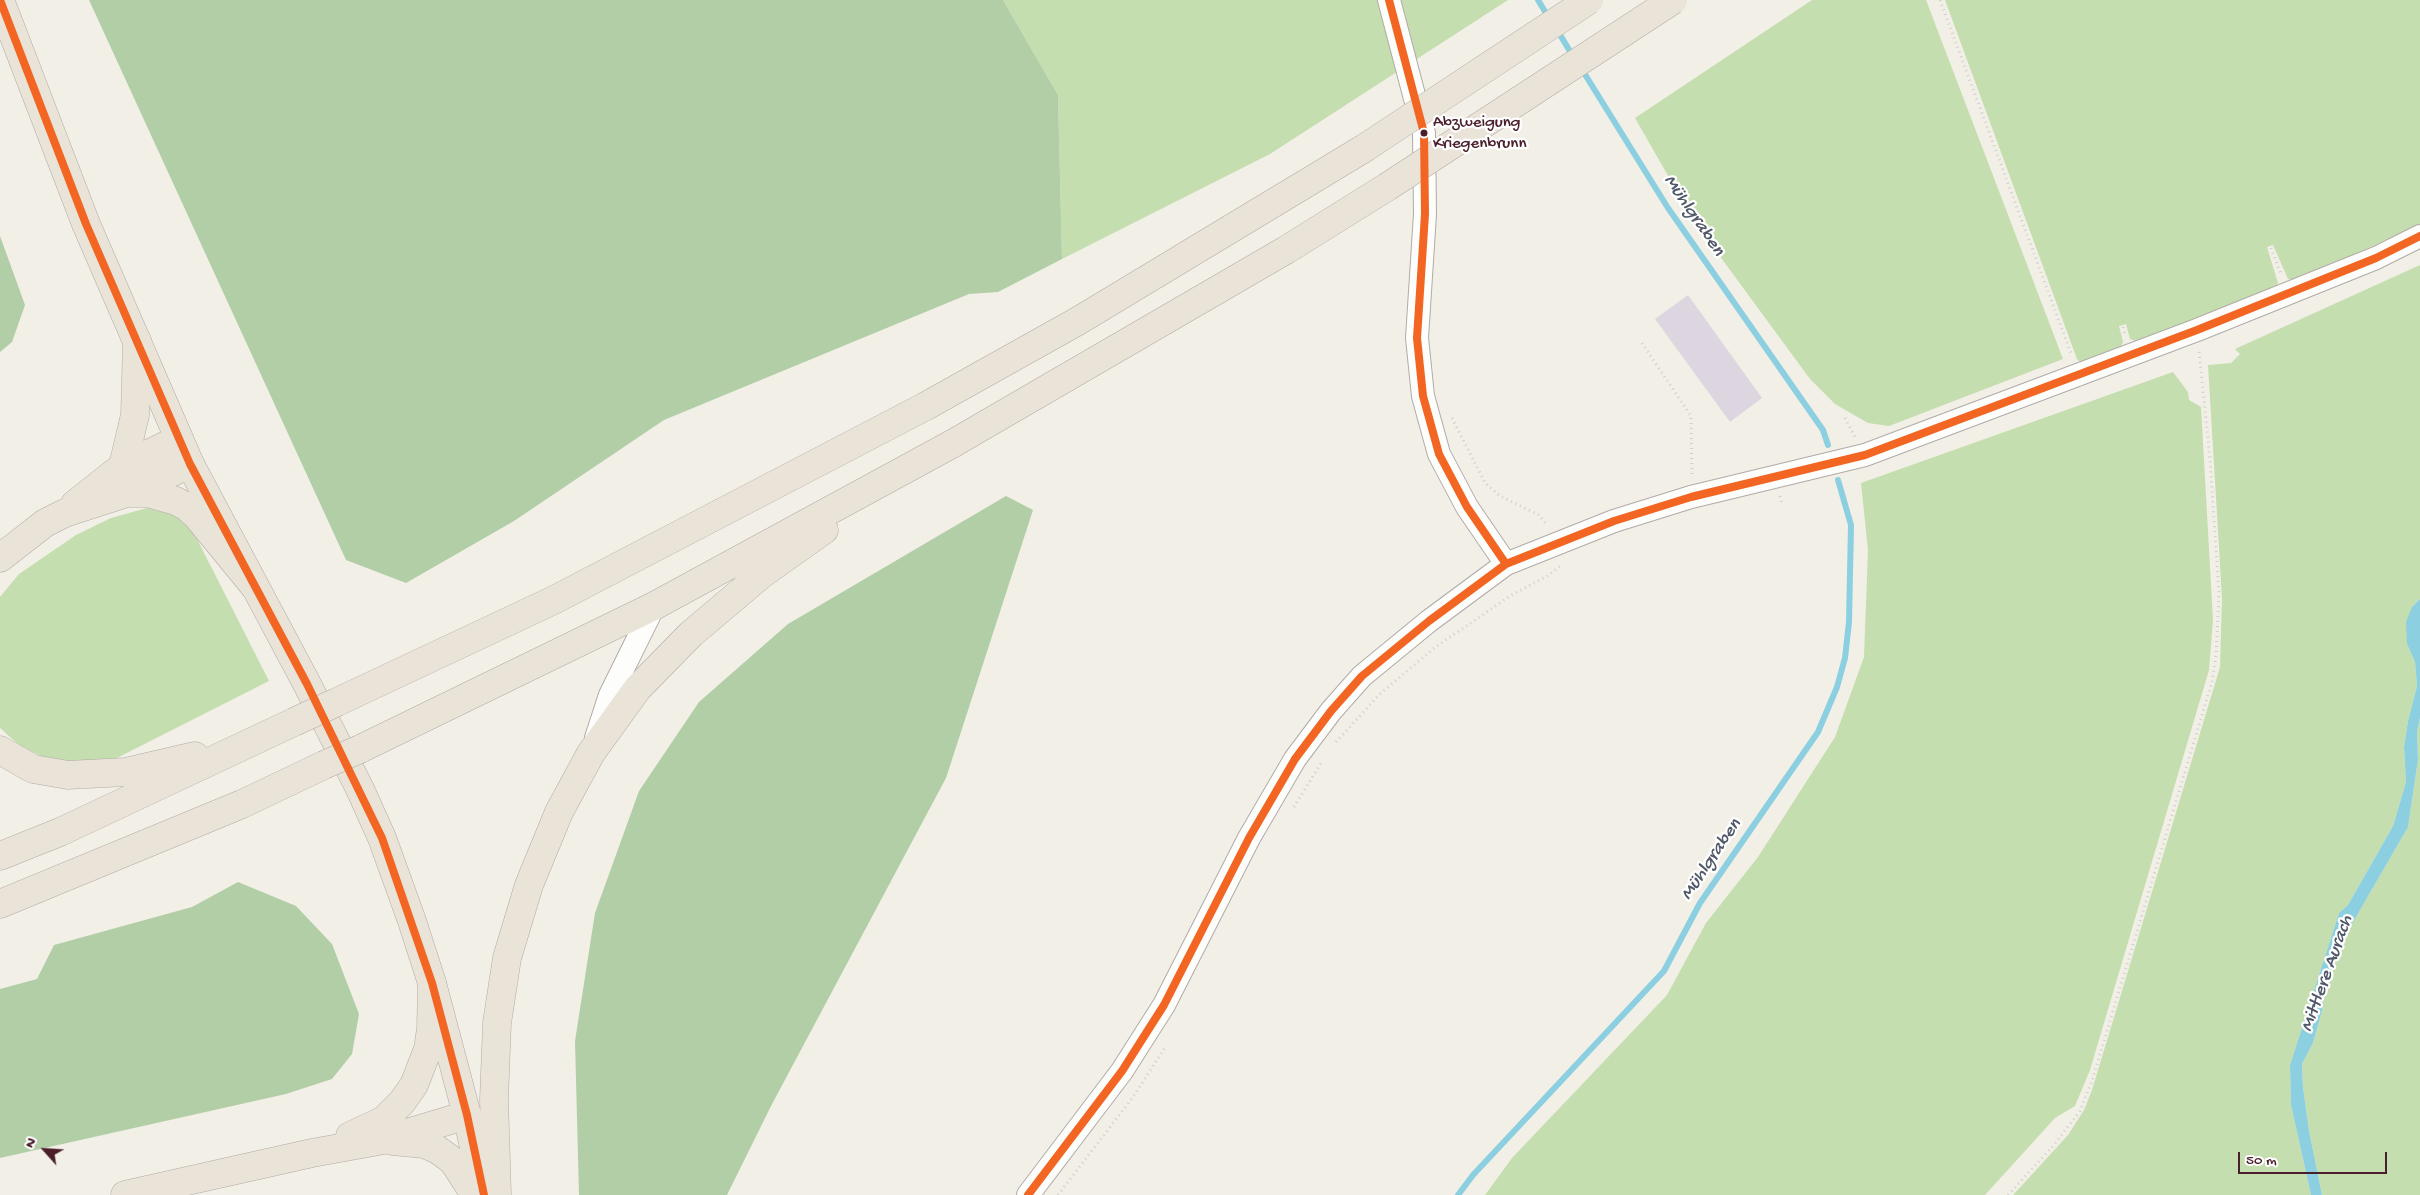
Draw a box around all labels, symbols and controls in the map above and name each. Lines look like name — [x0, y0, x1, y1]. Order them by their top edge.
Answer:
place label: Abzweigung Kriegenbrunn — [1433, 113, 1526, 153]
marker: Abzweigung Kriegenbrunn — [1419, 128, 1429, 138]
water label: Mühlgraben — [1657, 171, 1729, 261]
water label: Mühlgraben — [1676, 815, 1748, 905]
water label: Mittlere Aurach — [2296, 913, 2360, 1035]
north arrow — [20, 1125, 70, 1175]
text: N — [21, 1135, 41, 1151]
scale bar — [2240, 1142, 2389, 1174]
text: 50 m — [2246, 1152, 2277, 1170]

